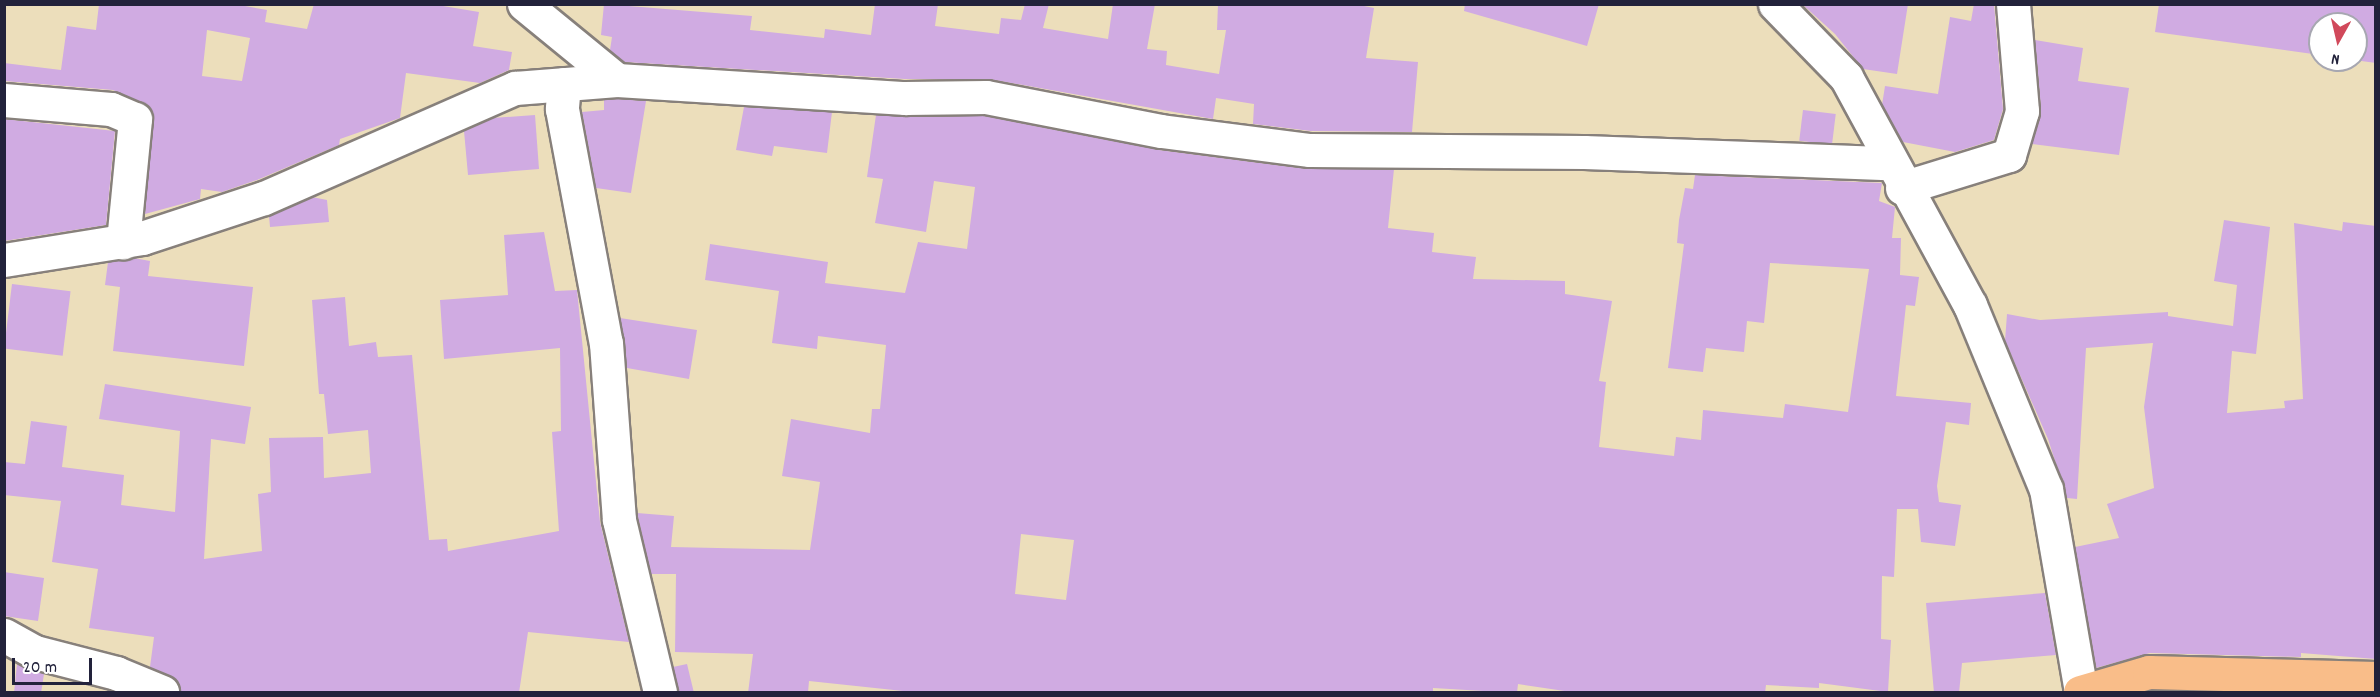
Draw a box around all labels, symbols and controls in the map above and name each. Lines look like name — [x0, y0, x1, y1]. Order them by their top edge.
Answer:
north arrow — [2308, 12, 2368, 72]
text: N — [2330, 46, 2341, 70]
scale bar — [15, 646, 94, 684]
text: 20 m — [23, 656, 57, 681]

